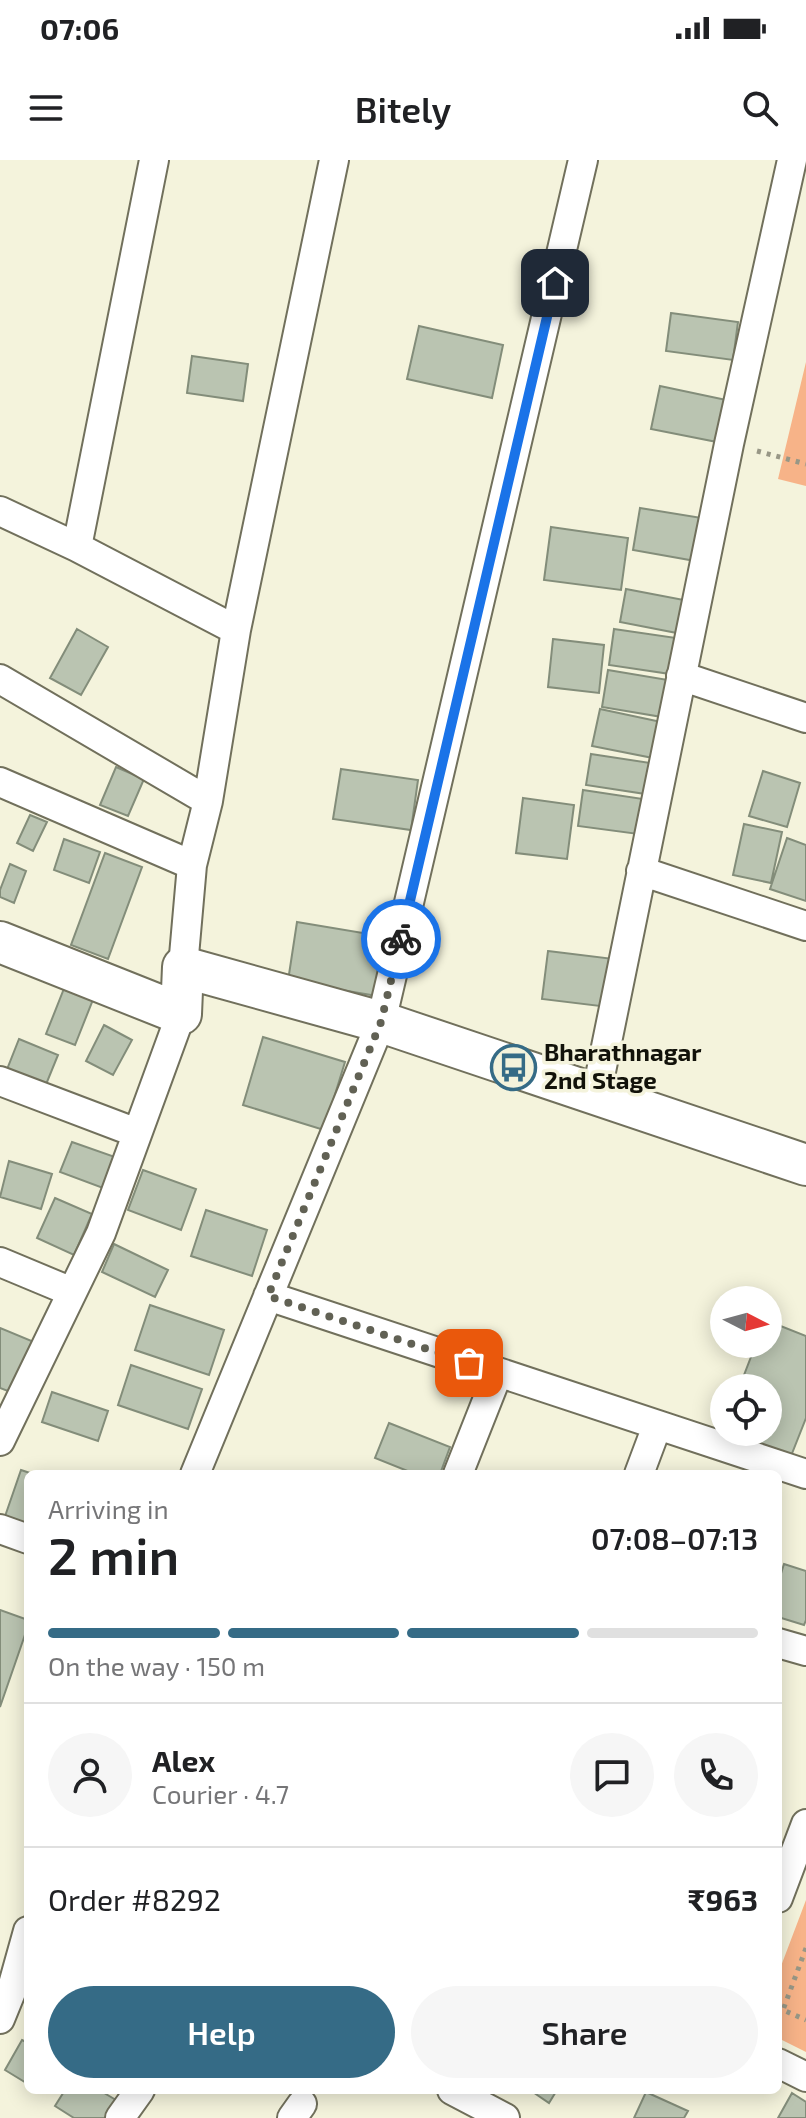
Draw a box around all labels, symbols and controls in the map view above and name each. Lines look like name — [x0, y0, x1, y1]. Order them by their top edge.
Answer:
text: 07:06 — [40, 10, 119, 46]
icon: menu — [24, 86, 68, 130]
icon: search — [738, 86, 782, 130]
text: Bitely — [355, 87, 451, 130]
pin — [521, 249, 589, 317]
icon: home — [533, 261, 577, 305]
courier — [361, 899, 441, 979]
icon: bike — [379, 917, 423, 961]
place label: Bharathnagar 2nd Stage — [544, 1037, 702, 1094]
bus stop icon: Bharathnagar 2nd Stage — [489, 1043, 537, 1091]
north arrow — [710, 1286, 782, 1358]
map controls — [710, 1286, 782, 1446]
pin — [435, 1329, 503, 1397]
icon: bag — [447, 1341, 491, 1385]
button: locate — [710, 1374, 782, 1446]
text: Arriving in — [48, 1493, 169, 1524]
text: 07:08–07:13 — [591, 1520, 758, 1556]
text: 2 min — [48, 1523, 179, 1585]
text: On the way · 150 m — [48, 1650, 265, 1681]
button: person — [48, 1733, 132, 1817]
button: chat — [570, 1733, 654, 1817]
button: phone — [674, 1733, 758, 1817]
text: Alex — [152, 1742, 215, 1778]
text: Courier · 4.7 — [152, 1778, 289, 1809]
text: Order #8292 — [48, 1881, 221, 1917]
text: ₹963 — [688, 1881, 758, 1917]
button: Help — [48, 1986, 395, 2078]
button: Share — [411, 1986, 758, 2078]

